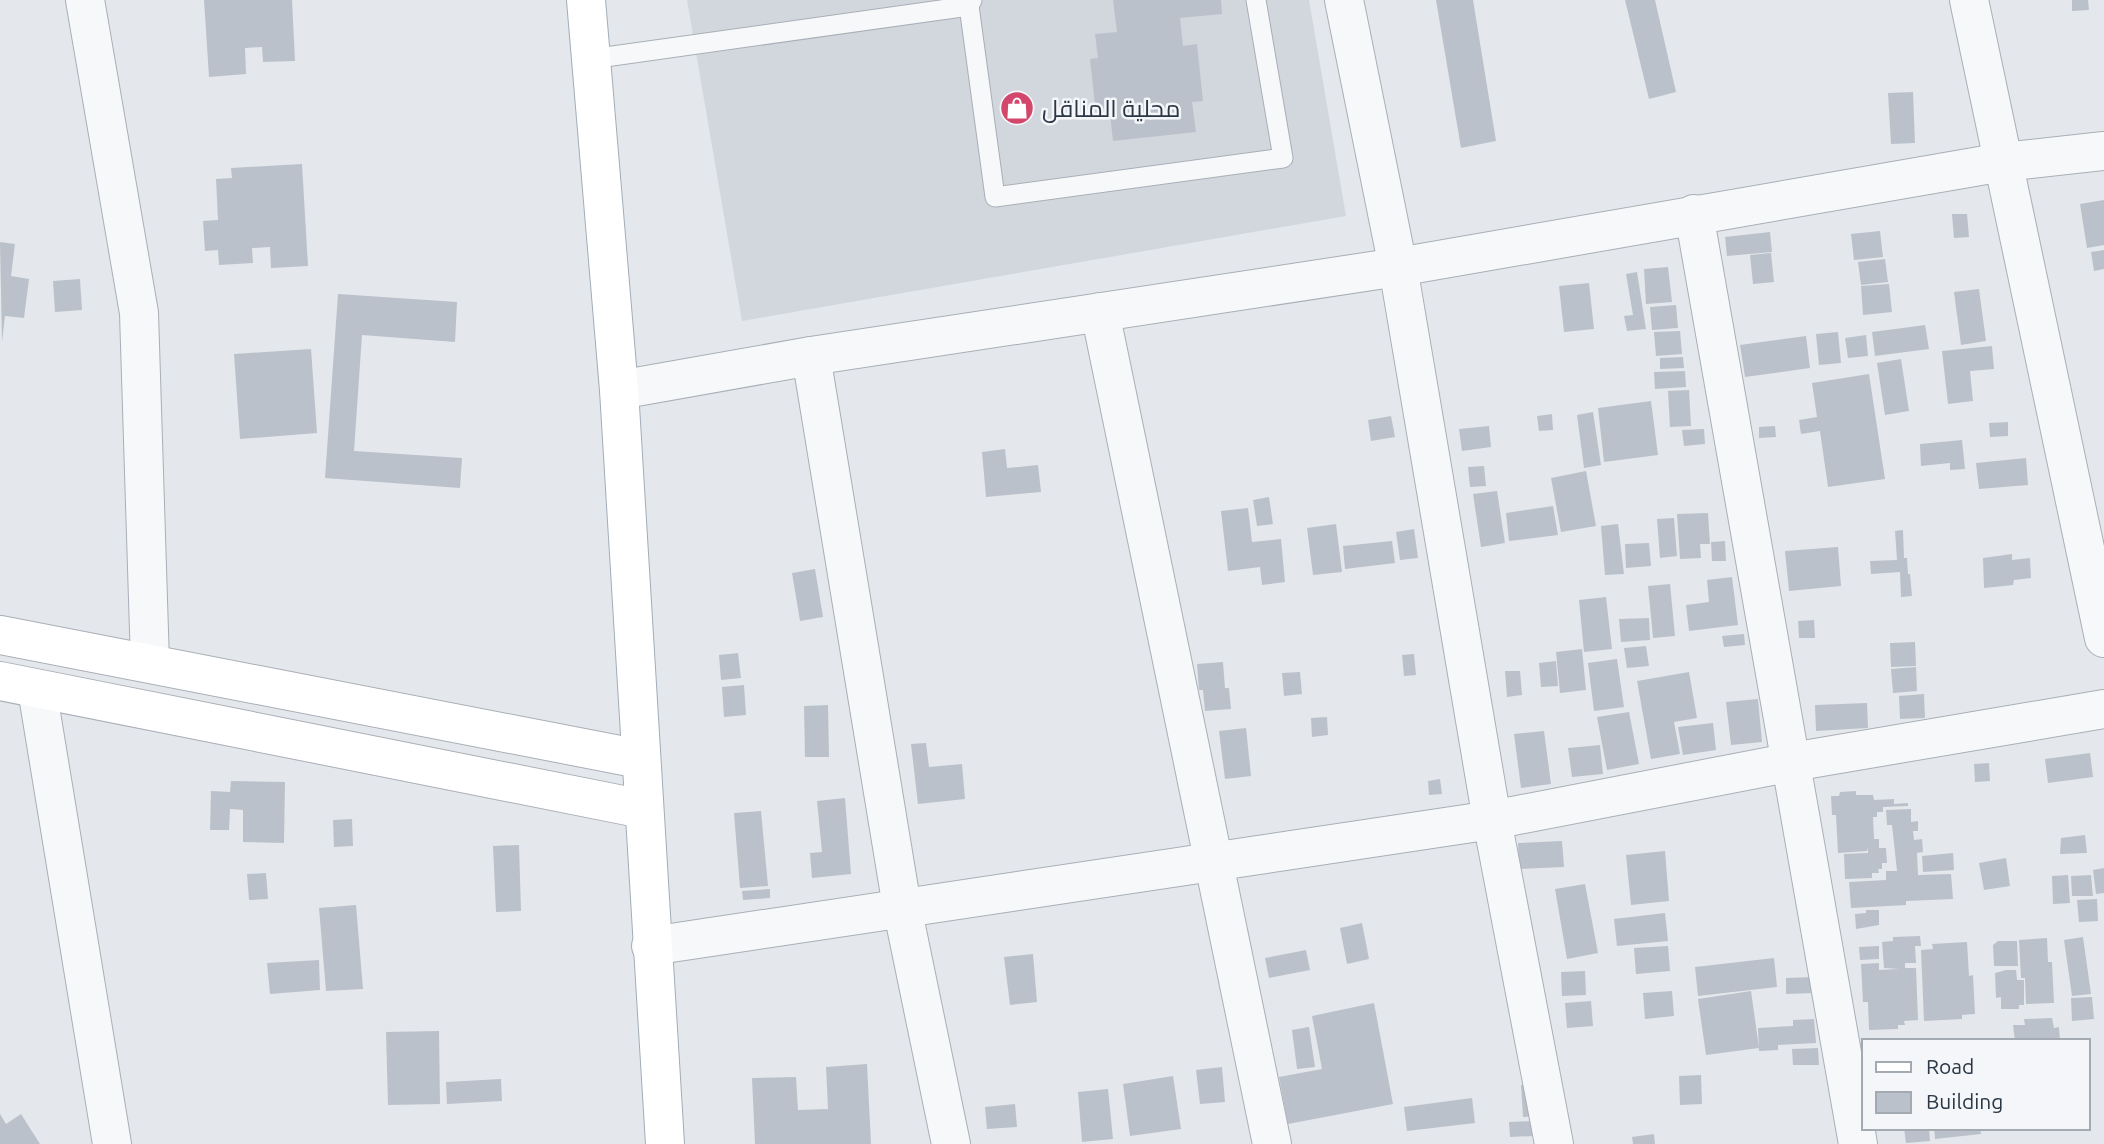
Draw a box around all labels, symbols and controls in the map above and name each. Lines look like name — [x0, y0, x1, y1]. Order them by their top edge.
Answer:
shop icon: محلية المناقل — [998, 89, 1036, 127]
place label: محلية المناقل — [1042, 95, 1180, 123]
legend — [1862, 1039, 2090, 1130]
text: Road — [1926, 1054, 1974, 1078]
text: Building — [1926, 1089, 2003, 1113]

